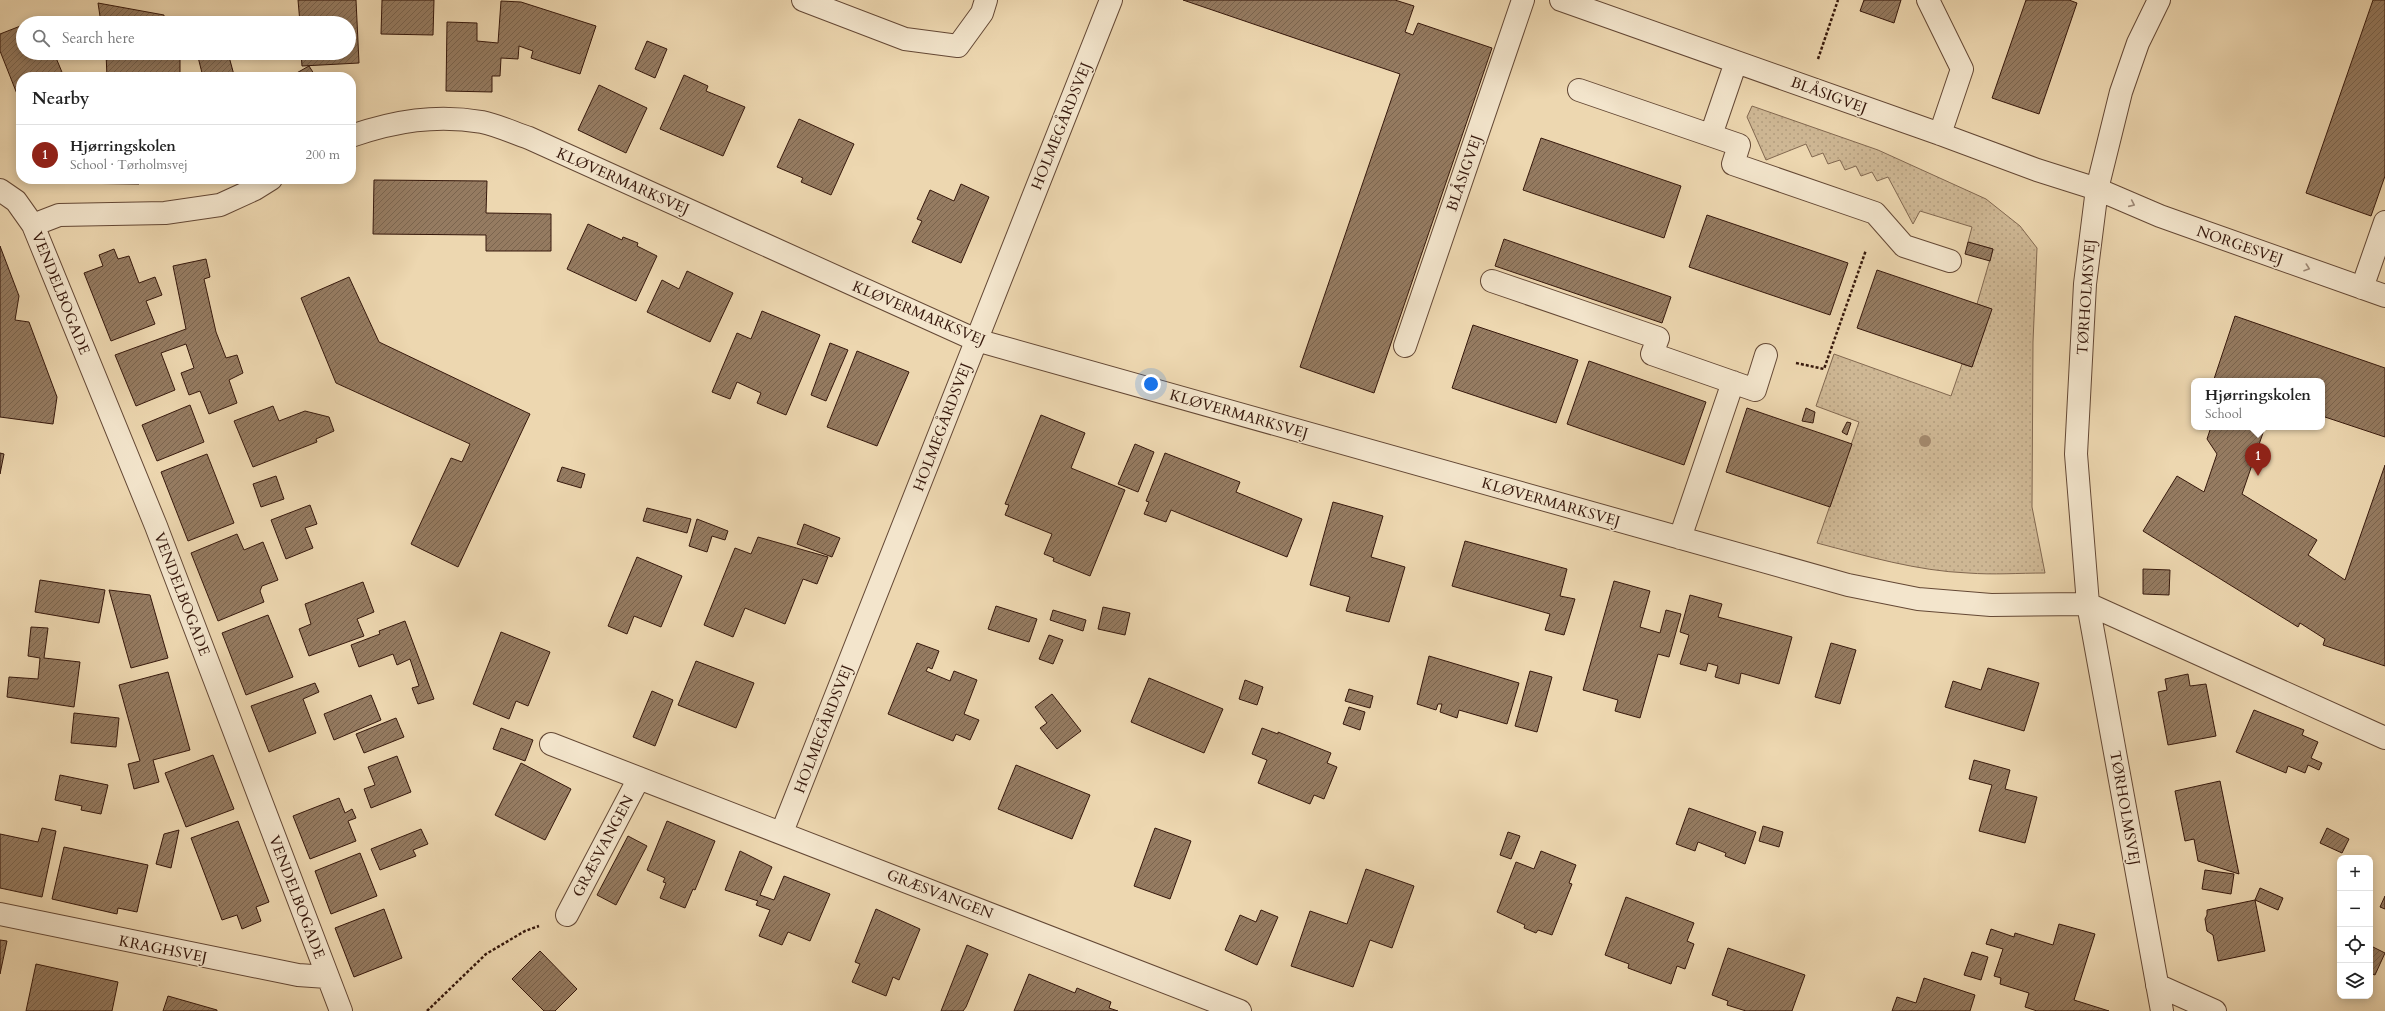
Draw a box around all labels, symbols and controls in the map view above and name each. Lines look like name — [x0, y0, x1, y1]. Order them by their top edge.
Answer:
search box — [16, 16, 356, 60]
icon: search — [30, 27, 52, 49]
text: Search here — [62, 28, 135, 48]
street label: HOLMEGÅRDSVEJ — [1026, 59, 1096, 193]
street label: BLÅSIGVEJ — [1788, 72, 1870, 118]
text: Nearby — [32, 87, 89, 110]
street label: BLÅSIGVEJ — [1442, 132, 1486, 214]
text: Hjørringskolen — [70, 136, 176, 156]
street label: KLØVERMARKSVEJ — [554, 143, 692, 219]
text: 1 — [42, 146, 48, 164]
text: 200 m — [306, 146, 340, 164]
text: School · Tørholmsvej — [70, 156, 188, 174]
one-way arrow — [2129, 200, 2136, 208]
street label: NORGESVEJ — [2194, 221, 2286, 269]
street label: VENDELBOGADE — [27, 229, 95, 357]
street label: TØRHOLMSVEJ — [2072, 238, 2100, 356]
one-way arrow — [2304, 263, 2311, 272]
street label: KLØVERMARKSVEJ — [849, 276, 989, 350]
street label: HOLMEGÅRDSVEJ — [908, 360, 976, 494]
your location — [1141, 374, 1161, 394]
popup — [2191, 378, 2325, 430]
street label: KLØVERMARKSVEJ — [1167, 385, 1311, 443]
text: Hjørringskolen — [2205, 385, 2311, 405]
text: School — [2205, 405, 2242, 423]
pin: 1 — [2245, 443, 2271, 476]
street label: KLØVERMARKSVEJ — [1479, 473, 1623, 531]
street label: VENDELBOGADE — [149, 529, 215, 659]
street label: HOLMEGÅRDSVEJ — [789, 662, 857, 796]
street label: TØRHOLMSVEJ — [2105, 749, 2145, 867]
street label: GRÆSVANGEN — [568, 792, 638, 900]
street label: VENDELBOGADE — [264, 832, 330, 962]
map controls — [2337, 855, 2373, 999]
button: + — [2337, 855, 2373, 891]
street label: GRÆSVANGEN — [884, 865, 996, 924]
button: − — [2337, 891, 2373, 927]
button: locate — [2337, 927, 2373, 963]
street label: KRAGHSVEJ — [117, 931, 209, 967]
button: layers — [2337, 963, 2373, 999]

